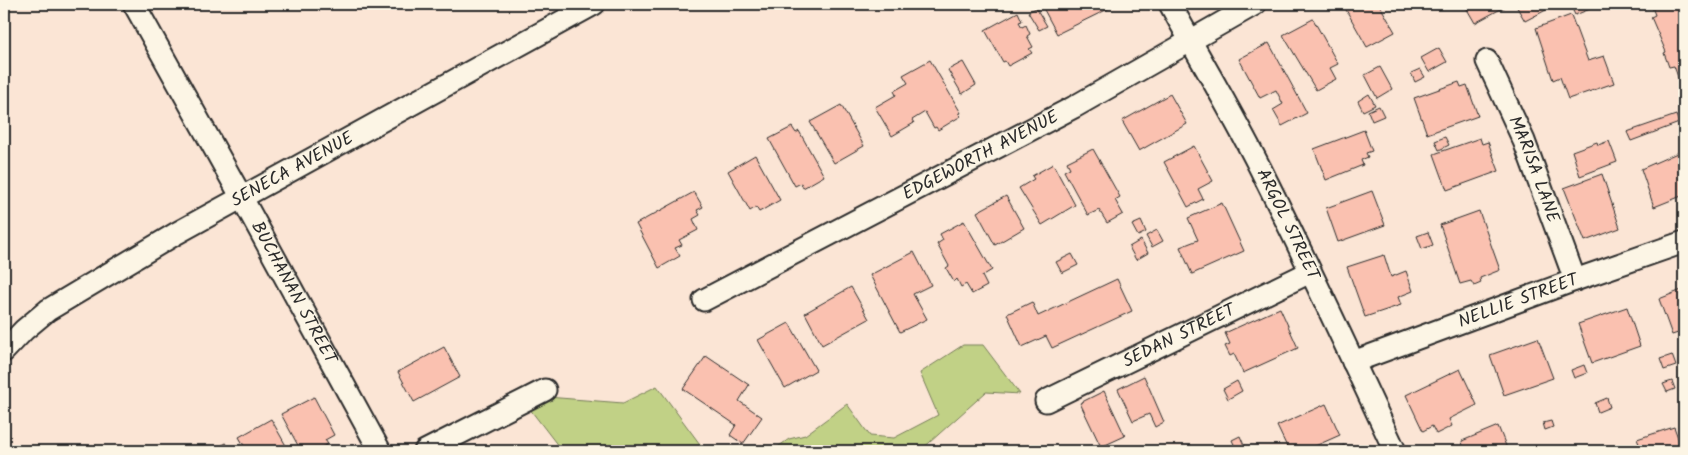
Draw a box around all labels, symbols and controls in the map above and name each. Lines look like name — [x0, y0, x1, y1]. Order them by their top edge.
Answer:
street label: EDGEWORTH AVENUE — [897, 103, 1064, 209]
street label: MARISA LANE — [1500, 111, 1567, 227]
street label: SENECA AVENUE — [226, 124, 359, 215]
street label: ARGOL STREET — [1248, 164, 1328, 286]
street label: BUCHANAN STREET — [243, 216, 345, 371]
street label: NELLIE STREET — [1454, 265, 1584, 336]
street label: SEDAN STREET — [1118, 296, 1242, 376]

